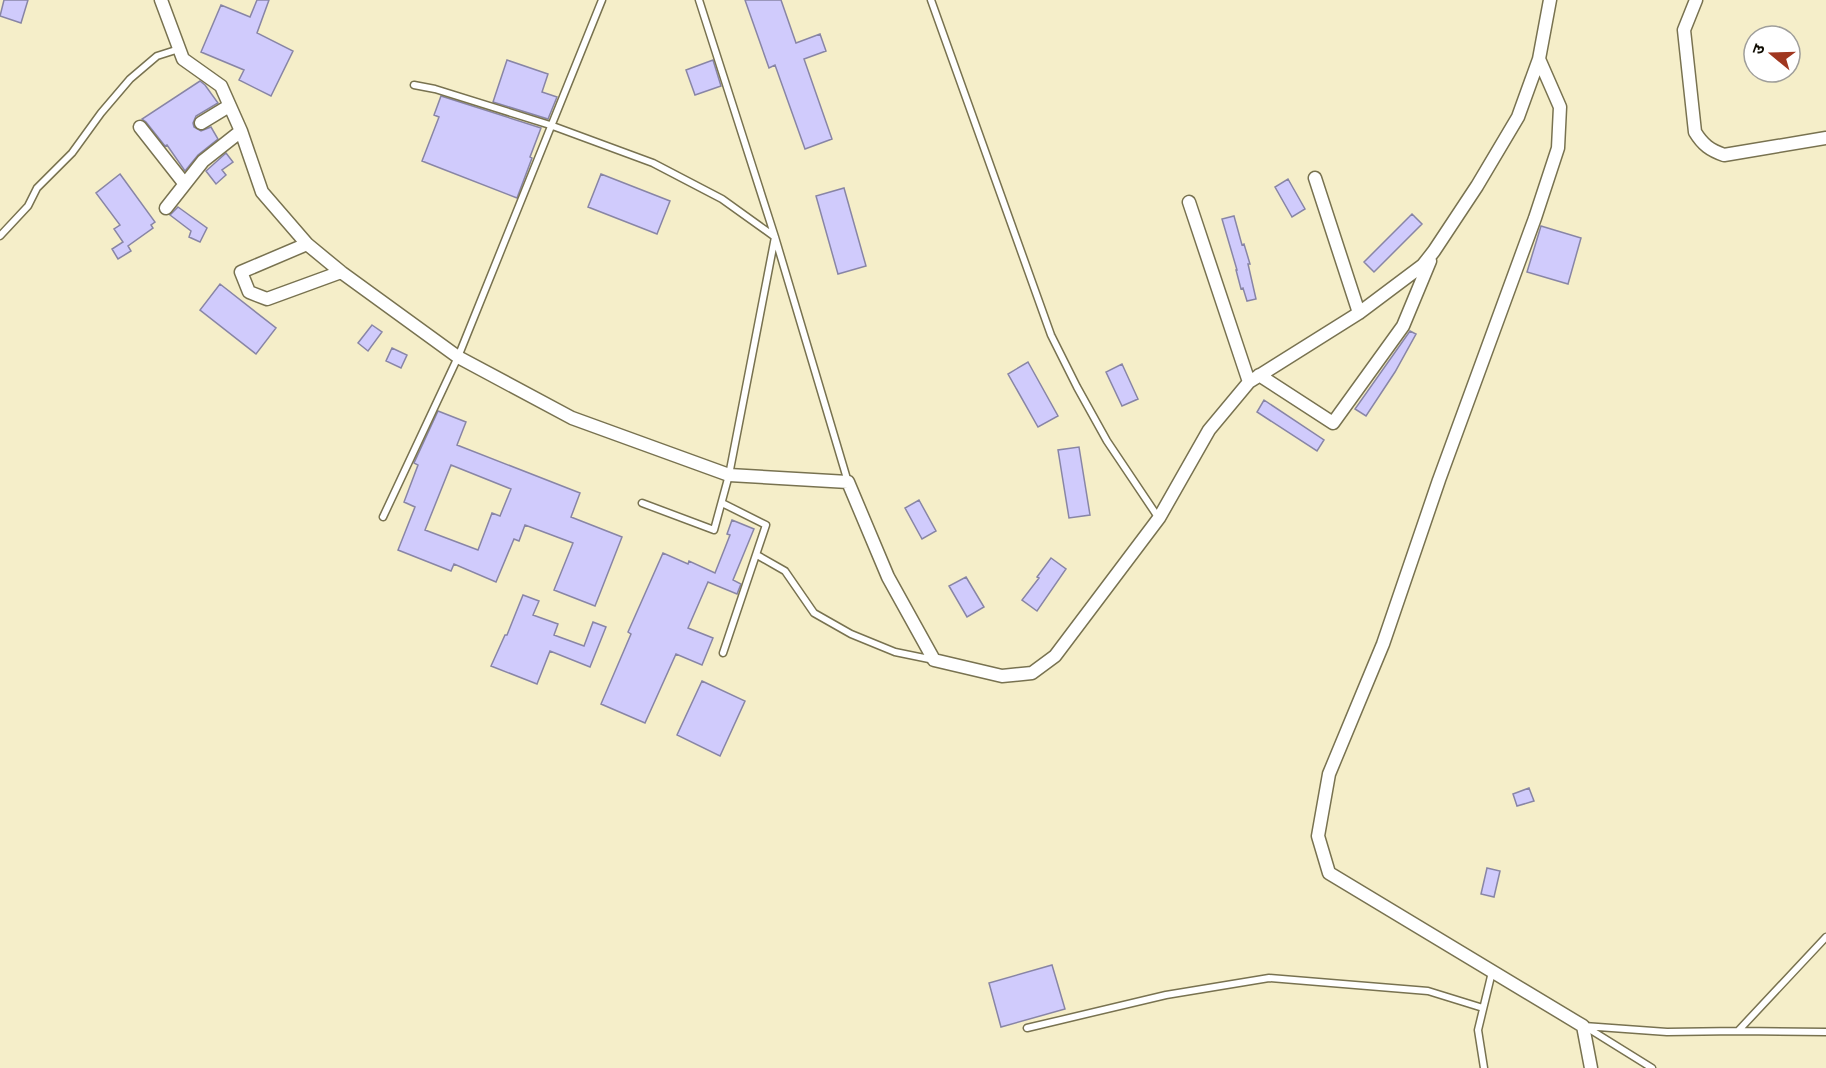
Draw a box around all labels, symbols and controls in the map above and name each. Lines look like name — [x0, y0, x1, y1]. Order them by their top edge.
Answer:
north arrow — [1742, 24, 1802, 84]
text: उ — [1748, 41, 1770, 57]

